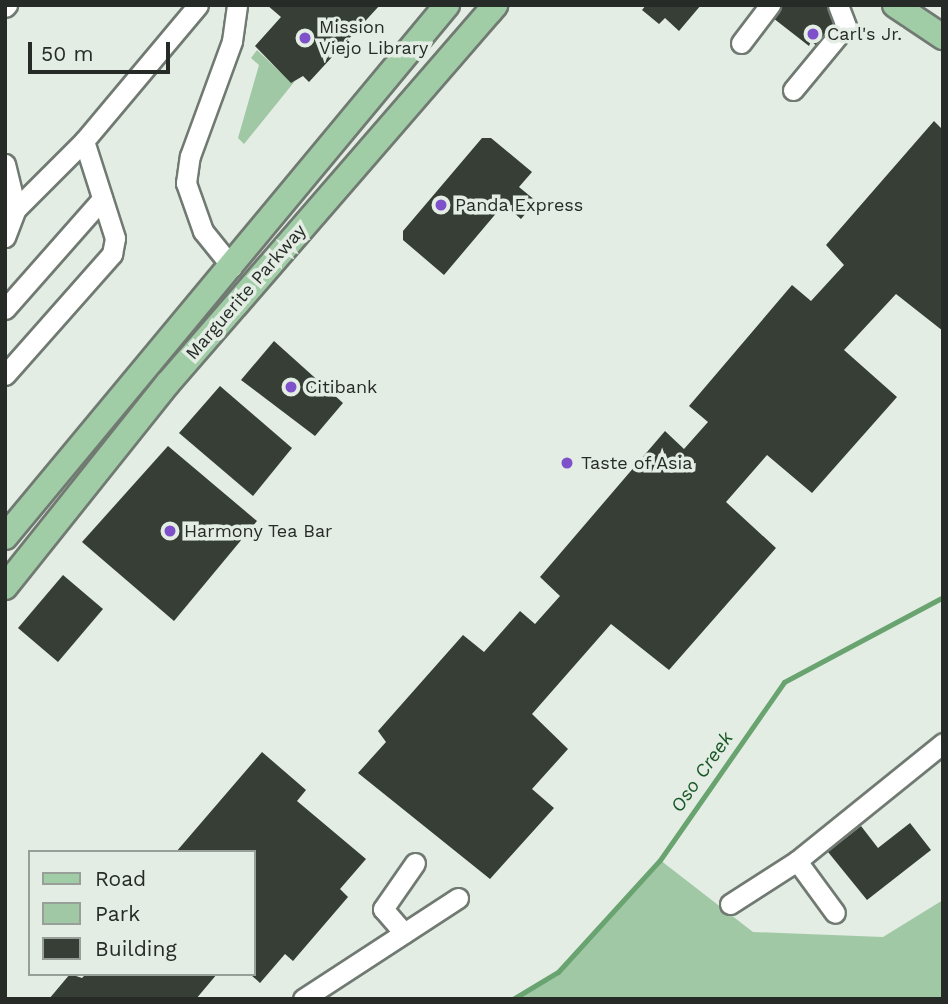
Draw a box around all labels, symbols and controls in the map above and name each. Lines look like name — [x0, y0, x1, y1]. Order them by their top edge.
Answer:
place label: Mission Viejo Library — [319, 17, 428, 60]
place label: Carl's Jr. — [827, 23, 902, 45]
marker: Carl's Jr. — [805, 26, 821, 42]
scale bar — [32, 28, 173, 72]
marker: Mission Viejo Library — [297, 30, 313, 46]
text: 50 m — [41, 41, 93, 66]
place label: Panda Express — [455, 194, 584, 216]
marker: Panda Express — [433, 197, 449, 213]
street label: Marguerite Parkway — [181, 220, 311, 364]
place label: Citibank — [305, 376, 377, 398]
marker: Citibank — [283, 379, 299, 395]
place label: Taste of Asia — [581, 452, 694, 474]
marker: Taste of Asia — [559, 455, 575, 471]
place label: Harmony Tea Bar — [184, 520, 334, 542]
marker: Harmony Tea Bar — [162, 523, 178, 539]
water label: Oso Creek — [666, 727, 738, 817]
legend — [28, 850, 256, 976]
text: Road — [95, 866, 146, 891]
text: Park — [95, 901, 140, 926]
text: Building — [95, 936, 177, 961]

